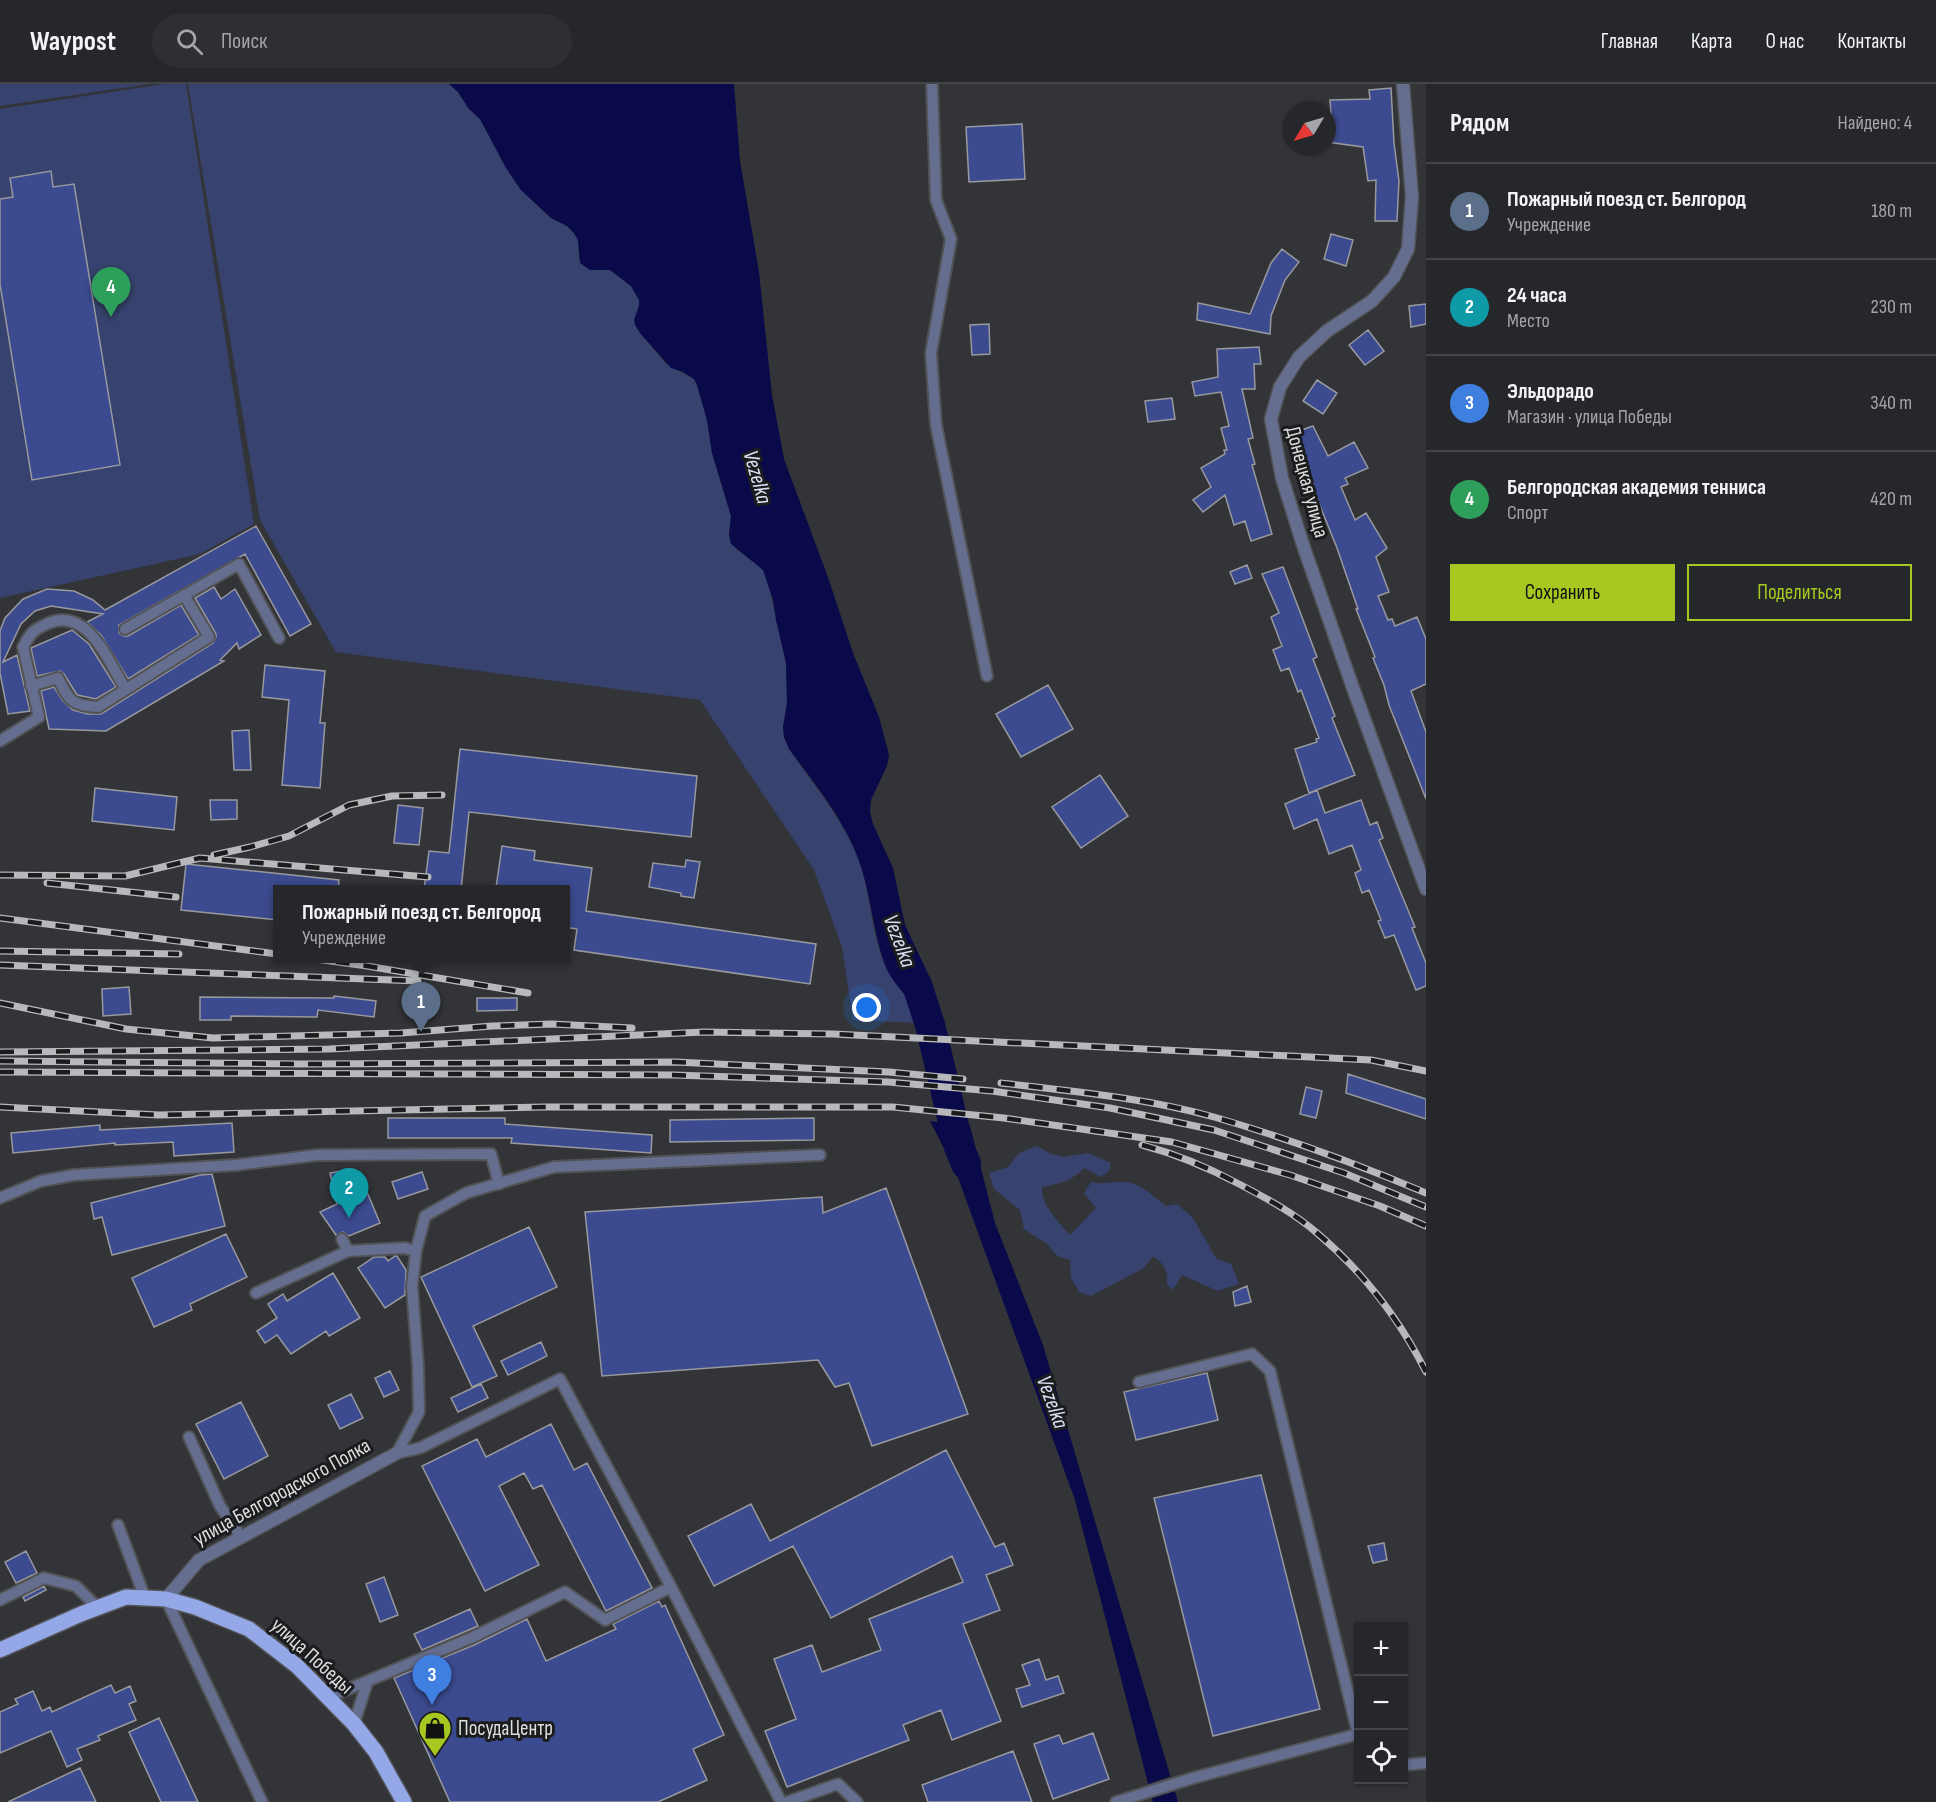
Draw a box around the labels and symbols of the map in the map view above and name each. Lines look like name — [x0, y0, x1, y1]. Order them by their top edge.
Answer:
north arrow — [1282, 102, 1336, 156]
pin: 4 — [92, 268, 130, 317]
street label: Донецкая улица — [1280, 424, 1334, 540]
water label: Vezelka — [737, 447, 778, 507]
water label: Vezelka — [877, 911, 921, 971]
pin: 1 — [402, 982, 440, 1032]
your location — [852, 993, 881, 1022]
pin: 2 — [330, 1168, 368, 1218]
water label: Vezelka — [1030, 1372, 1074, 1432]
street label: улица Белгородского Полка — [189, 1433, 375, 1551]
street label: улица Победы — [266, 1613, 358, 1699]
pin: 3 — [412, 1656, 452, 1705]
shop icon: ПосудаЦентр — [417, 1710, 453, 1757]
place label: ПосудаЦентр — [458, 1716, 553, 1741]

